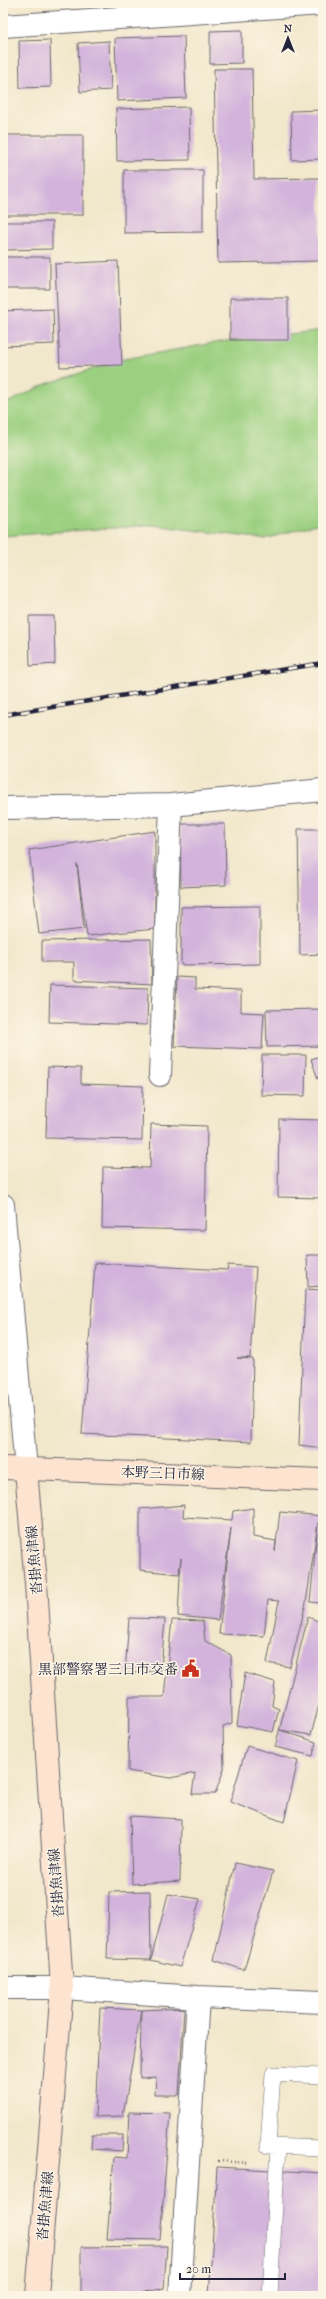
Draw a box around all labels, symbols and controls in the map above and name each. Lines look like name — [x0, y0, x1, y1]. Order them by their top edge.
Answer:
north arrow — [268, 18, 308, 58]
text: N — [284, 22, 293, 35]
street label: 本野三日市線 — [121, 1464, 205, 1483]
street label: 沓掛魚津線 — [23, 1524, 46, 1596]
public building icon: 黒部警察署三日市交番 — [181, 1659, 201, 1679]
place label: 黒部警察署三日市交番 — [38, 1661, 178, 1678]
street label: 沓掛魚津線 — [46, 1847, 67, 1918]
street label: 沓掛魚津線 — [34, 2170, 57, 2242]
scale bar — [180, 2255, 285, 2281]
text: 20 m — [186, 2262, 211, 2276]

